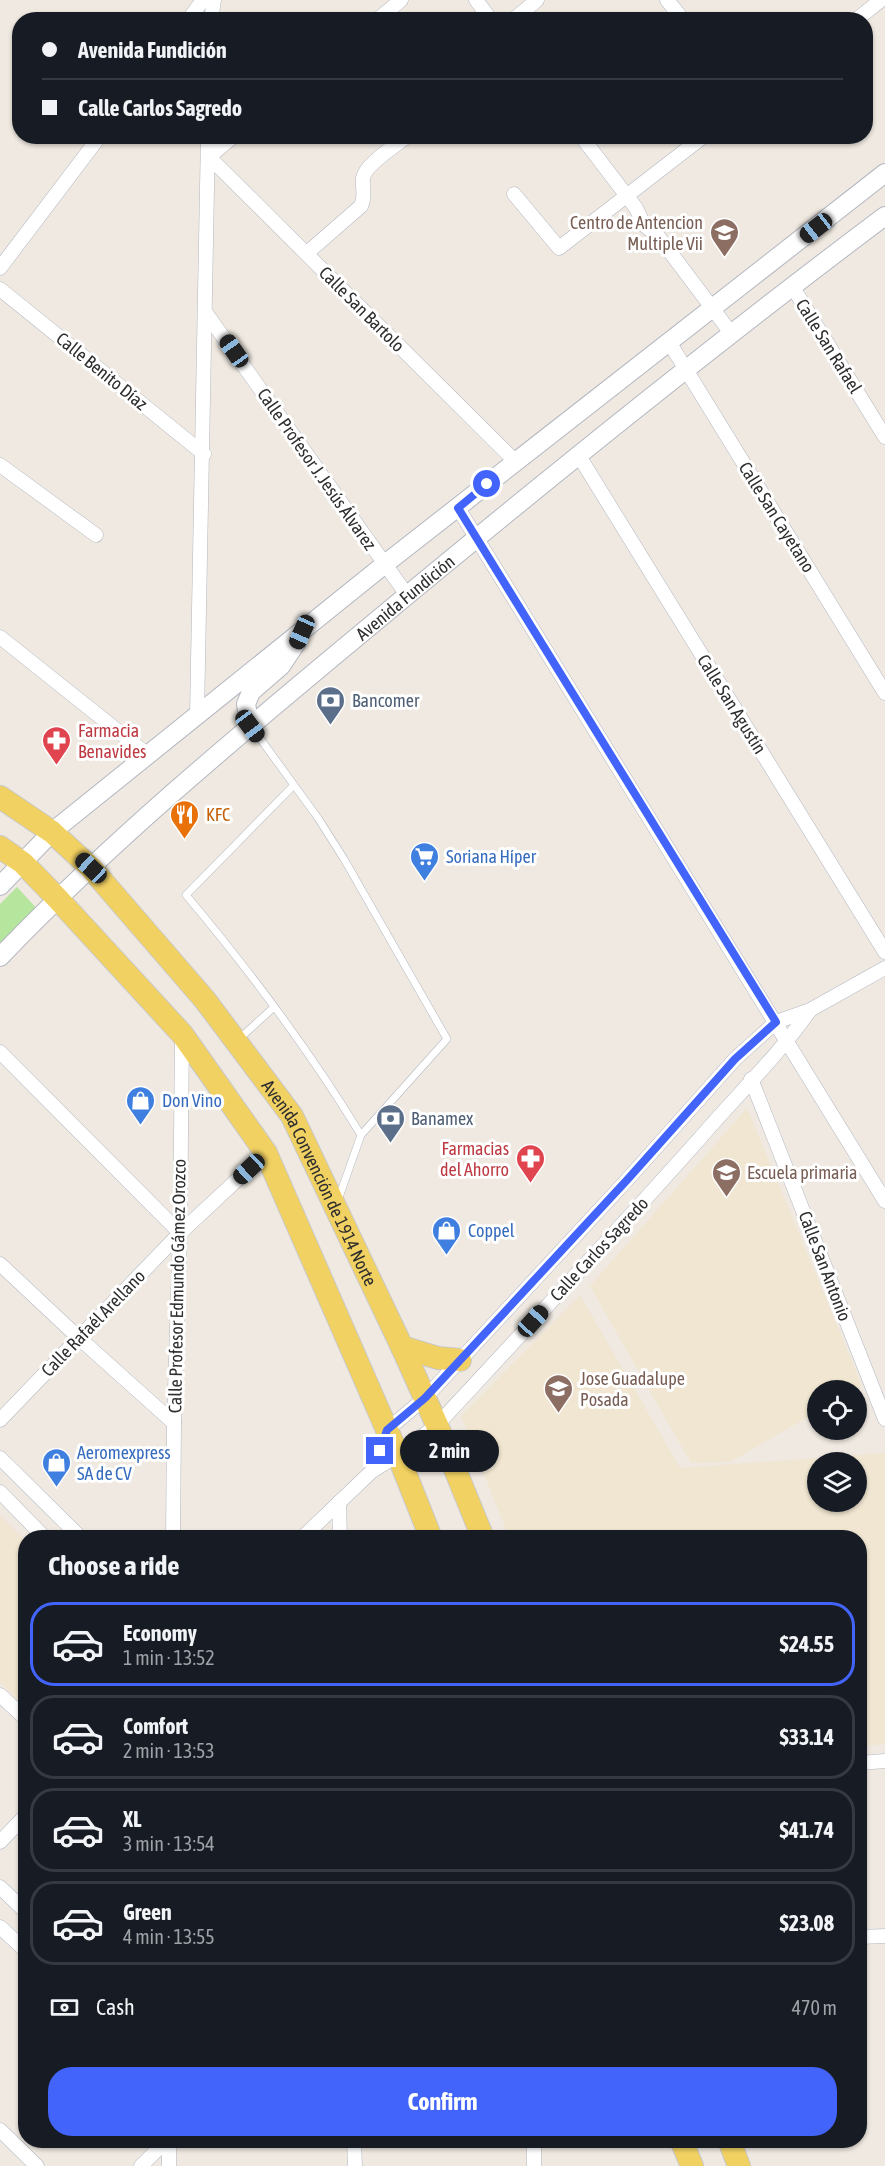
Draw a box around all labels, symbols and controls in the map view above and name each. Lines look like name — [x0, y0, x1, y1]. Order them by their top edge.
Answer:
text: Avenida Fundición — [78, 37, 227, 63]
text: Calle Carlos Sagredo — [78, 95, 242, 121]
car — [796, 210, 836, 246]
place label: Centro de Antencion Multiple Vii — [570, 212, 703, 254]
school or university icon: Centro de Antencion Multiple Vii — [708, 216, 740, 258]
street label: Calle San Bartolo — [315, 262, 409, 356]
street label: Calle San Rafael — [792, 295, 866, 397]
street label: Calle Benito Díaz — [52, 328, 152, 414]
car — [216, 331, 252, 371]
street label: Calle Profesor J. Jesús Álvarez — [253, 384, 381, 554]
street label: Calle San Cayetano — [735, 458, 819, 576]
route start — [473, 470, 500, 497]
street label: Avenida Fundición — [351, 550, 459, 644]
car — [286, 612, 318, 652]
street label: Calle San Agustín — [693, 650, 771, 758]
bank icon: Bancomer — [315, 684, 347, 726]
place label: Bancomer — [352, 690, 420, 711]
car — [232, 706, 268, 746]
place label: Farmacia Benavides — [78, 720, 146, 762]
pharmacy icon: Farmacia Benavides — [41, 724, 73, 766]
restaurant icon: KFC — [169, 798, 201, 840]
place label: KFC — [206, 804, 230, 825]
supermarket icon: Soriana Híper — [409, 840, 441, 882]
place label: Soriana Híper — [446, 846, 537, 867]
car — [72, 849, 110, 887]
street label: Avenida Convención de 1914 Norte — [258, 1075, 382, 1289]
shop icon: Don Vino — [125, 1084, 157, 1126]
place label: Don Vino — [162, 1090, 222, 1111]
bank icon: Banamex — [374, 1102, 406, 1144]
place label: Banamex — [411, 1108, 473, 1129]
place label: Farmacias del Ahorro — [440, 1138, 509, 1180]
pharmacy icon: Farmacias del Ahorro — [514, 1142, 546, 1184]
car — [230, 1150, 268, 1188]
school or university icon: Escuela primaria — [710, 1156, 742, 1198]
street label: Calle Profesor Edmundo Gámez Orozco — [164, 1159, 190, 1413]
place label: Escuela primaria — [747, 1162, 857, 1183]
street label: Calle Carlos Sagredo — [546, 1193, 652, 1305]
street label: Calle San Antonio — [794, 1208, 856, 1324]
shop icon: Coppel — [431, 1214, 463, 1256]
place label: Coppel — [468, 1220, 515, 1241]
street label: Calle Rafaél Arellano — [37, 1265, 149, 1381]
car — [514, 1302, 552, 1340]
place label: Jose Guadalupe Posada — [580, 1368, 685, 1410]
school or university icon: Jose Guadalupe Posada — [543, 1372, 575, 1414]
map controls — [807, 1380, 867, 1512]
button: locate — [807, 1380, 867, 1440]
callout: 2 min — [401, 1430, 500, 1472]
route end — [366, 1437, 393, 1464]
text: 2 min — [429, 1439, 470, 1462]
place label: Aeromexpress SA de CV — [77, 1442, 171, 1484]
shop icon: Aeromexpress SA de CV — [40, 1446, 72, 1488]
button: layers — [807, 1452, 867, 1512]
text: Choose a ride — [48, 1550, 180, 1581]
icon: car — [51, 1617, 105, 1671]
text: Economy — [123, 1620, 197, 1646]
text: $24.55 — [779, 1631, 834, 1657]
text: 1 min · 13:52 — [123, 1646, 215, 1669]
icon: car — [51, 1710, 105, 1764]
text: Comfort — [123, 1713, 188, 1739]
text: $33.14 — [779, 1724, 834, 1750]
text: 2 min · 13:53 — [123, 1739, 215, 1762]
icon: car — [51, 1803, 105, 1857]
text: XL — [123, 1806, 141, 1832]
text: $41.74 — [779, 1817, 834, 1843]
text: 3 min · 13:54 — [123, 1832, 215, 1855]
icon: car — [51, 1896, 105, 1950]
text: Green — [123, 1899, 172, 1925]
text: $23.08 — [779, 1910, 834, 1936]
text: 4 min · 13:55 — [123, 1925, 215, 1948]
icon: cash — [48, 1991, 81, 2024]
text: Cash — [96, 1994, 135, 2020]
text: 470 m — [792, 1996, 837, 2019]
button: Confirm — [48, 2067, 837, 2136]

